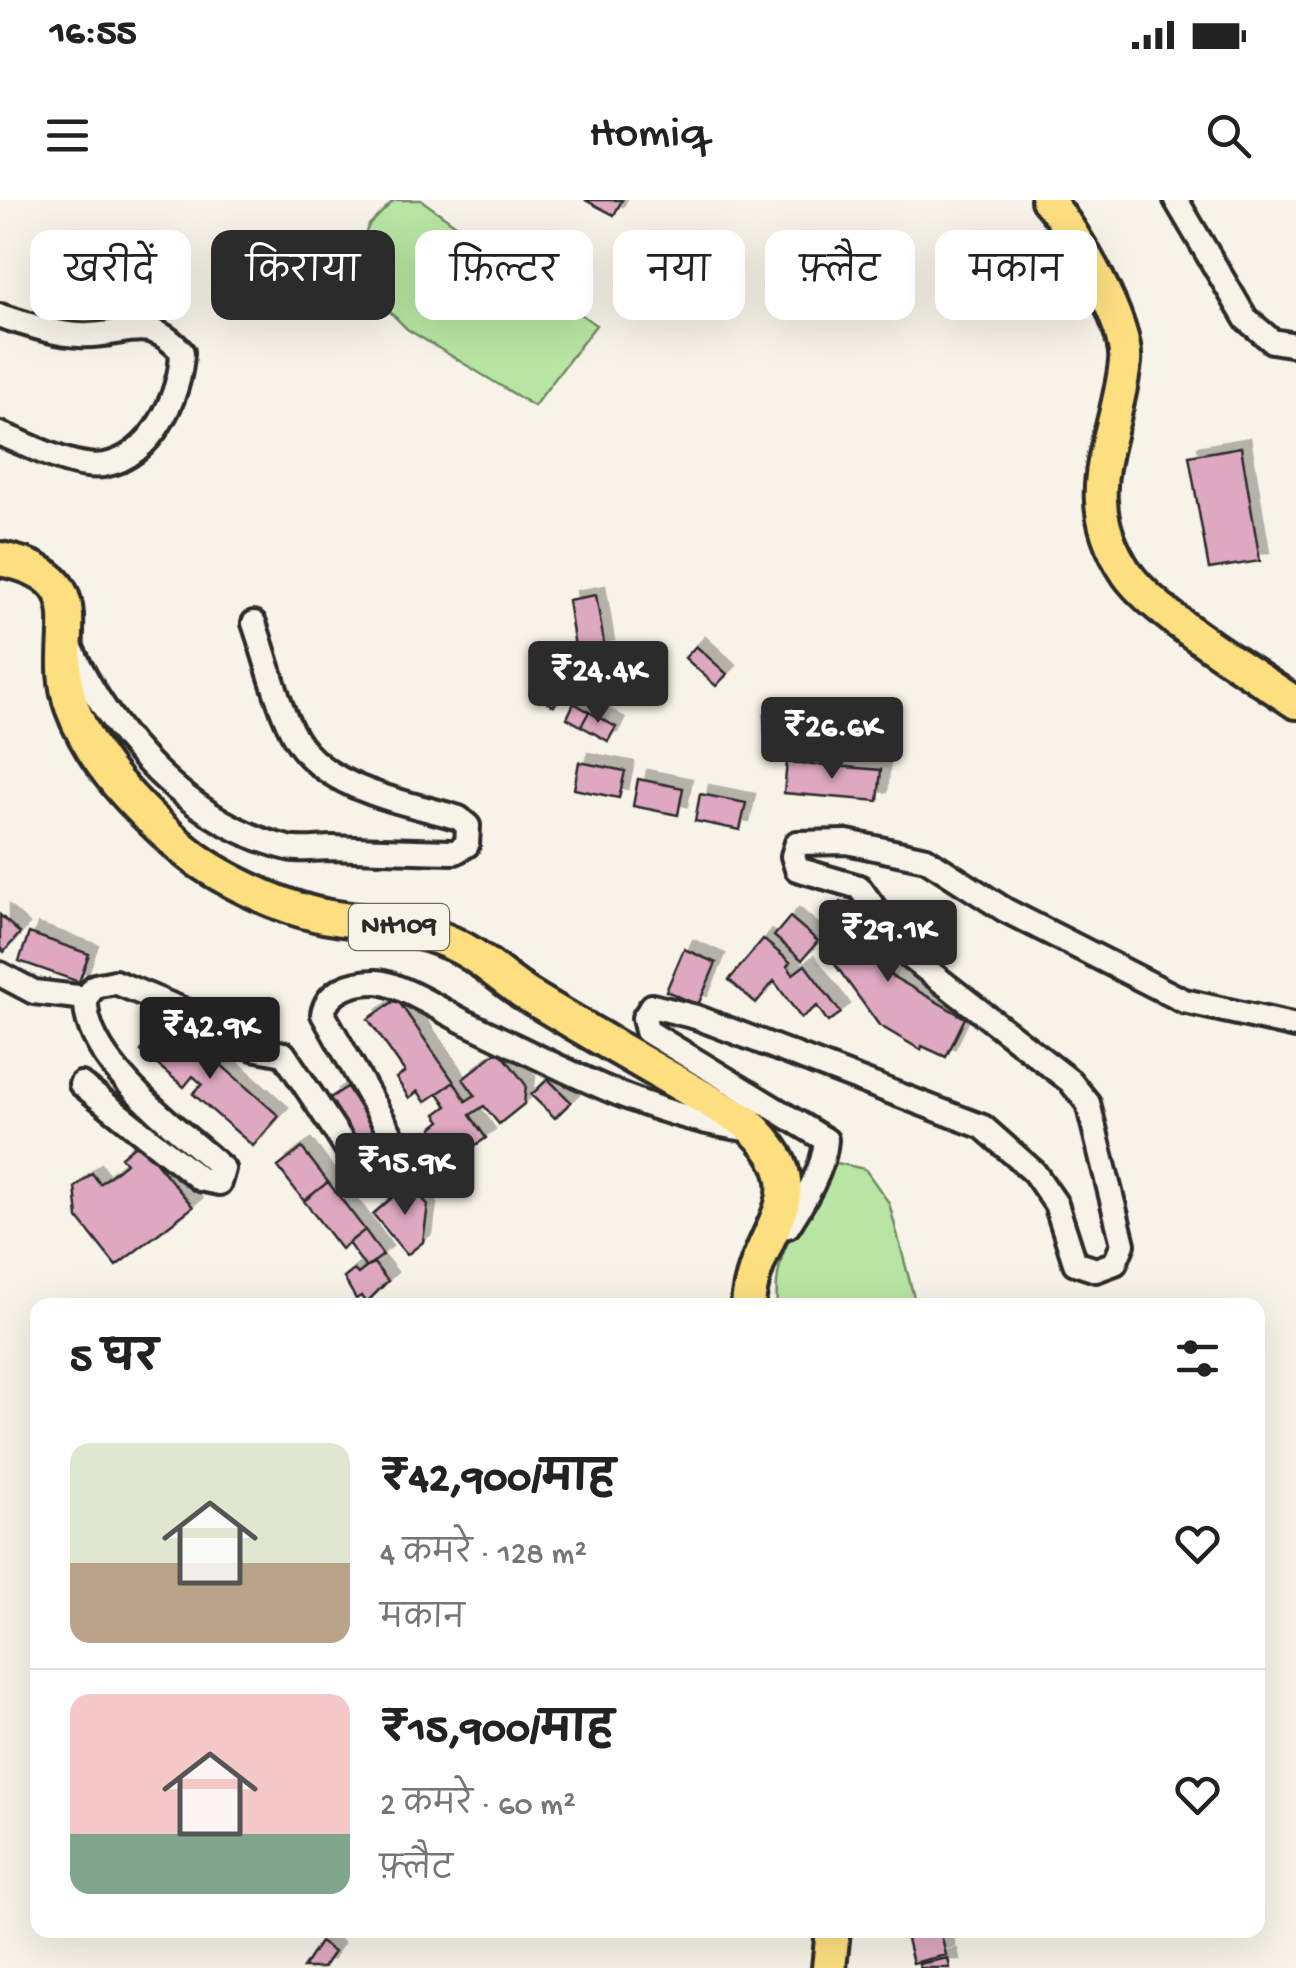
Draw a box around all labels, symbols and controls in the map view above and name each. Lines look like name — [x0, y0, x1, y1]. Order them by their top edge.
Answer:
text: 16:55 — [50, 13, 137, 57]
icon: menu — [40, 108, 95, 163]
icon: search — [1201, 108, 1256, 163]
text: Homiq — [589, 109, 707, 162]
chip: खरीदें — [30, 230, 191, 320]
chip: किराया — [211, 230, 395, 320]
chip: फ़िल्टर — [415, 230, 593, 320]
chip: नया — [613, 230, 745, 320]
chip: फ़्लैट — [765, 230, 915, 320]
chip: मकान — [935, 230, 1097, 320]
pin: ₹24.4K — [517, 641, 679, 726]
text: ₹24.4K — [550, 654, 646, 692]
pin: ₹26.6K — [751, 697, 913, 782]
text: ₹26.6K — [783, 710, 881, 748]
pin: ₹29.1K — [807, 900, 969, 985]
road number: NH109 — [349, 904, 449, 950]
text: ₹29.1K — [841, 913, 935, 951]
pin: ₹42.9K — [129, 997, 291, 1082]
text: ₹42.9K — [162, 1010, 258, 1048]
pin: ₹15.9K — [324, 1133, 486, 1218]
text: ₹15.9K — [357, 1146, 453, 1184]
icon: filters — [1170, 1331, 1225, 1386]
text: 5 घर — [70, 1337, 158, 1386]
text: ₹42,900/माह — [380, 1457, 615, 1506]
icon: home — [150, 1483, 270, 1603]
icon: heart — [1170, 1516, 1225, 1571]
text: 4 कमरे · 128 m² — [380, 1537, 587, 1575]
text: मकान — [380, 1602, 465, 1640]
text: ₹15,900/माह — [380, 1708, 614, 1757]
icon: home — [150, 1734, 270, 1854]
icon: heart — [1170, 1767, 1225, 1822]
text: 2 कमरे · 60 m² — [380, 1788, 576, 1826]
text: फ़्लैट — [380, 1853, 453, 1891]

